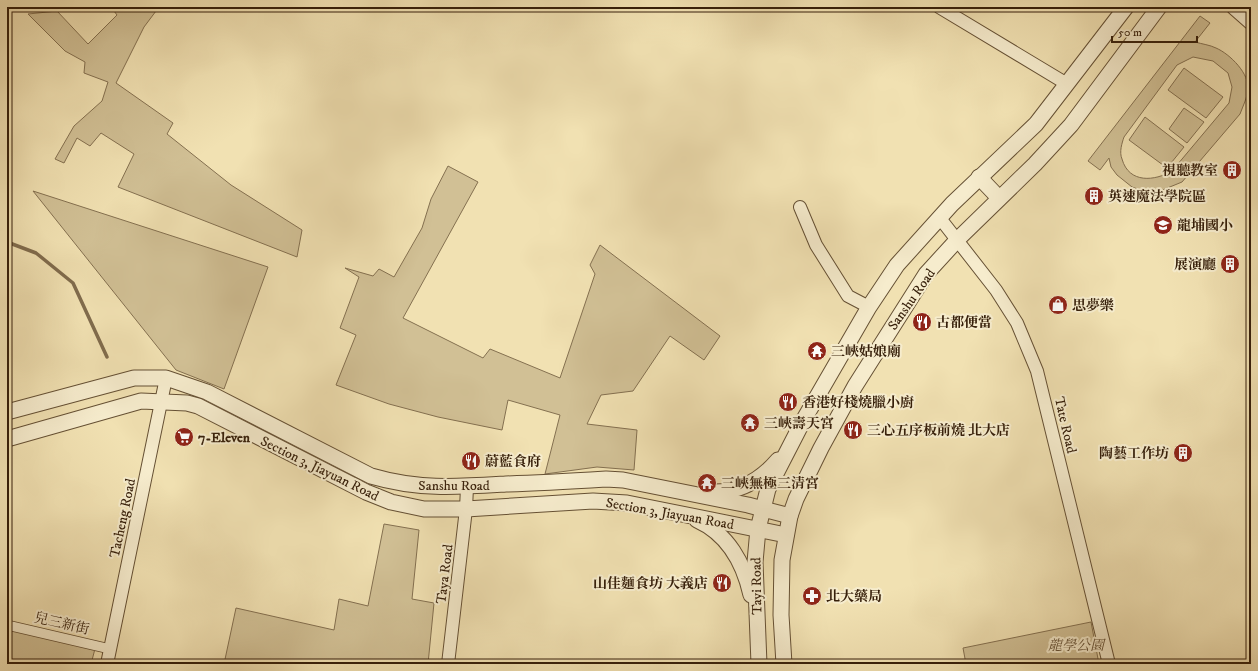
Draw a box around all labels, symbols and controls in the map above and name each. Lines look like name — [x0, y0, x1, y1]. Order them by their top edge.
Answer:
scale bar — [1112, 18, 1197, 44]
text: 50 m — [1118, 25, 1142, 40]
building icon: 視聽教室 — [1221, 159, 1243, 181]
place label: 視聽教室 — [1162, 162, 1218, 180]
building icon: 英速魔法學院區 — [1083, 185, 1105, 207]
place label: 英速魔法學院區 — [1108, 188, 1206, 206]
school or university icon: 龍埔國小 — [1152, 214, 1174, 236]
place label: 龍埔國小 — [1177, 217, 1233, 235]
building icon: 展演廳 — [1219, 253, 1241, 275]
place label: 展演廳 — [1174, 256, 1216, 274]
street label: Sanshu Road — [884, 265, 940, 334]
shop icon: 思夢樂 — [1047, 294, 1069, 316]
place label: 思夢樂 — [1072, 297, 1114, 315]
restaurant icon: 古都便當 — [911, 311, 933, 333]
place label: 古都便當 — [936, 314, 992, 332]
temple icon: 三峽姑娘廟 — [806, 340, 828, 362]
place label: 三峽姑娘廟 — [831, 343, 901, 361]
restaurant icon: 香港好棧燒臘小廚 — [777, 391, 799, 413]
place label: 香港好棧燒臘小廚 — [802, 394, 914, 412]
street label: Tate Road — [1050, 395, 1080, 455]
temple icon: 三峽壽天宮 — [739, 412, 761, 434]
place label: 三峽壽天宮 — [764, 415, 834, 433]
restaurant icon: 三心五序板前燒 北大店 — [842, 419, 864, 441]
place label: 三心五序板前燒 北大店 — [867, 422, 1010, 440]
supermarket icon: 7-Eleven — [173, 426, 195, 448]
place label: 7-Eleven — [198, 429, 251, 447]
street label: Section 3, Jiayuan Road — [257, 432, 382, 505]
building icon: 陶藝工作坊 — [1172, 442, 1194, 464]
place label: 陶藝工作坊 — [1099, 445, 1169, 463]
restaurant icon: 蔚藍食府 — [460, 450, 482, 472]
place label: 蔚藍食府 — [485, 453, 541, 471]
temple icon: 三峽無極三清宮 — [696, 472, 718, 494]
place label: 三峽無極三清宮 — [721, 475, 819, 493]
street label: Tacheng Road — [106, 477, 140, 559]
street label: Sanshu Road — [418, 477, 490, 495]
street label: Section 3, Jiayuan Road — [604, 494, 735, 534]
street label: Taya Road — [432, 543, 458, 605]
street label: Tayi Road — [747, 557, 767, 615]
restaurant icon: 山佳麵食坊 大義店 — [711, 572, 733, 594]
place label: 山佳麵食坊 大義店 — [593, 575, 708, 593]
pharmacy icon: 北大藥局 — [801, 585, 823, 607]
place label: 北大藥局 — [826, 588, 882, 606]
street label: 兒三新街 — [32, 609, 91, 639]
park label: 龍學公園 — [1048, 637, 1106, 655]

